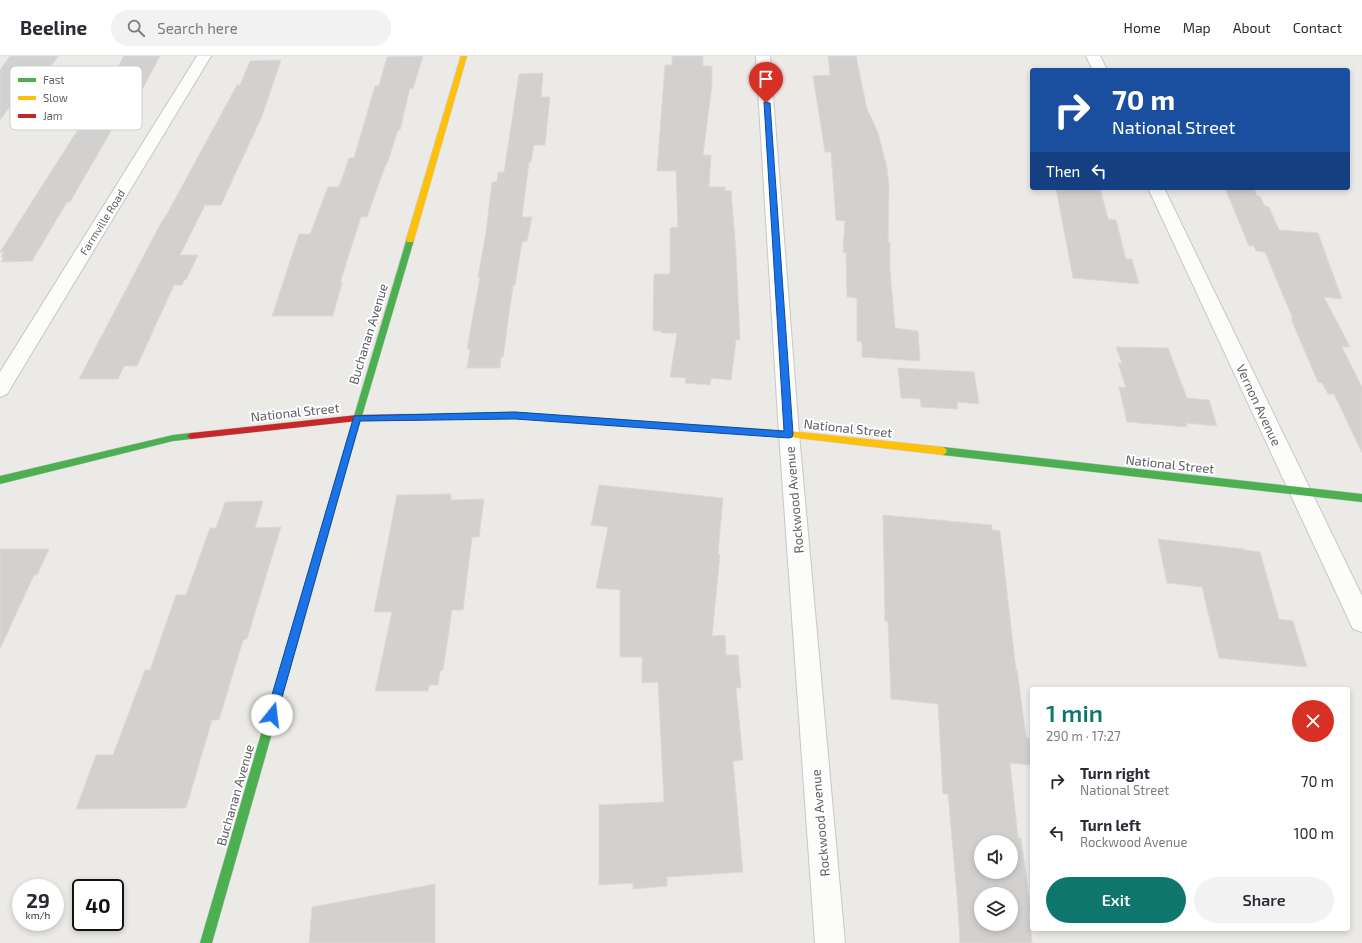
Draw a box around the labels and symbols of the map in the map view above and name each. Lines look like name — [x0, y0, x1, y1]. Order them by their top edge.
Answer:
pin — [749, 62, 783, 103]
legend — [10, 66, 142, 130]
text: Fast — [43, 73, 65, 86]
text: Slow — [43, 91, 68, 104]
text: Jam — [43, 109, 62, 122]
street label: Farmville Road — [77, 187, 127, 257]
street label: Buchanan Avenue — [345, 281, 391, 387]
street label: Vernon Avenue — [1233, 362, 1285, 448]
street label: National Street — [250, 399, 340, 425]
street label: National Street — [803, 415, 893, 441]
street label: Rockwood Avenue — [781, 446, 807, 554]
street label: National Street — [1125, 451, 1215, 477]
position arrow — [251, 694, 293, 736]
street label: Buchanan Avenue — [213, 742, 257, 848]
street label: Rockwood Avenue — [807, 769, 833, 877]
speed limit sign: 40 — [72, 879, 124, 931]

